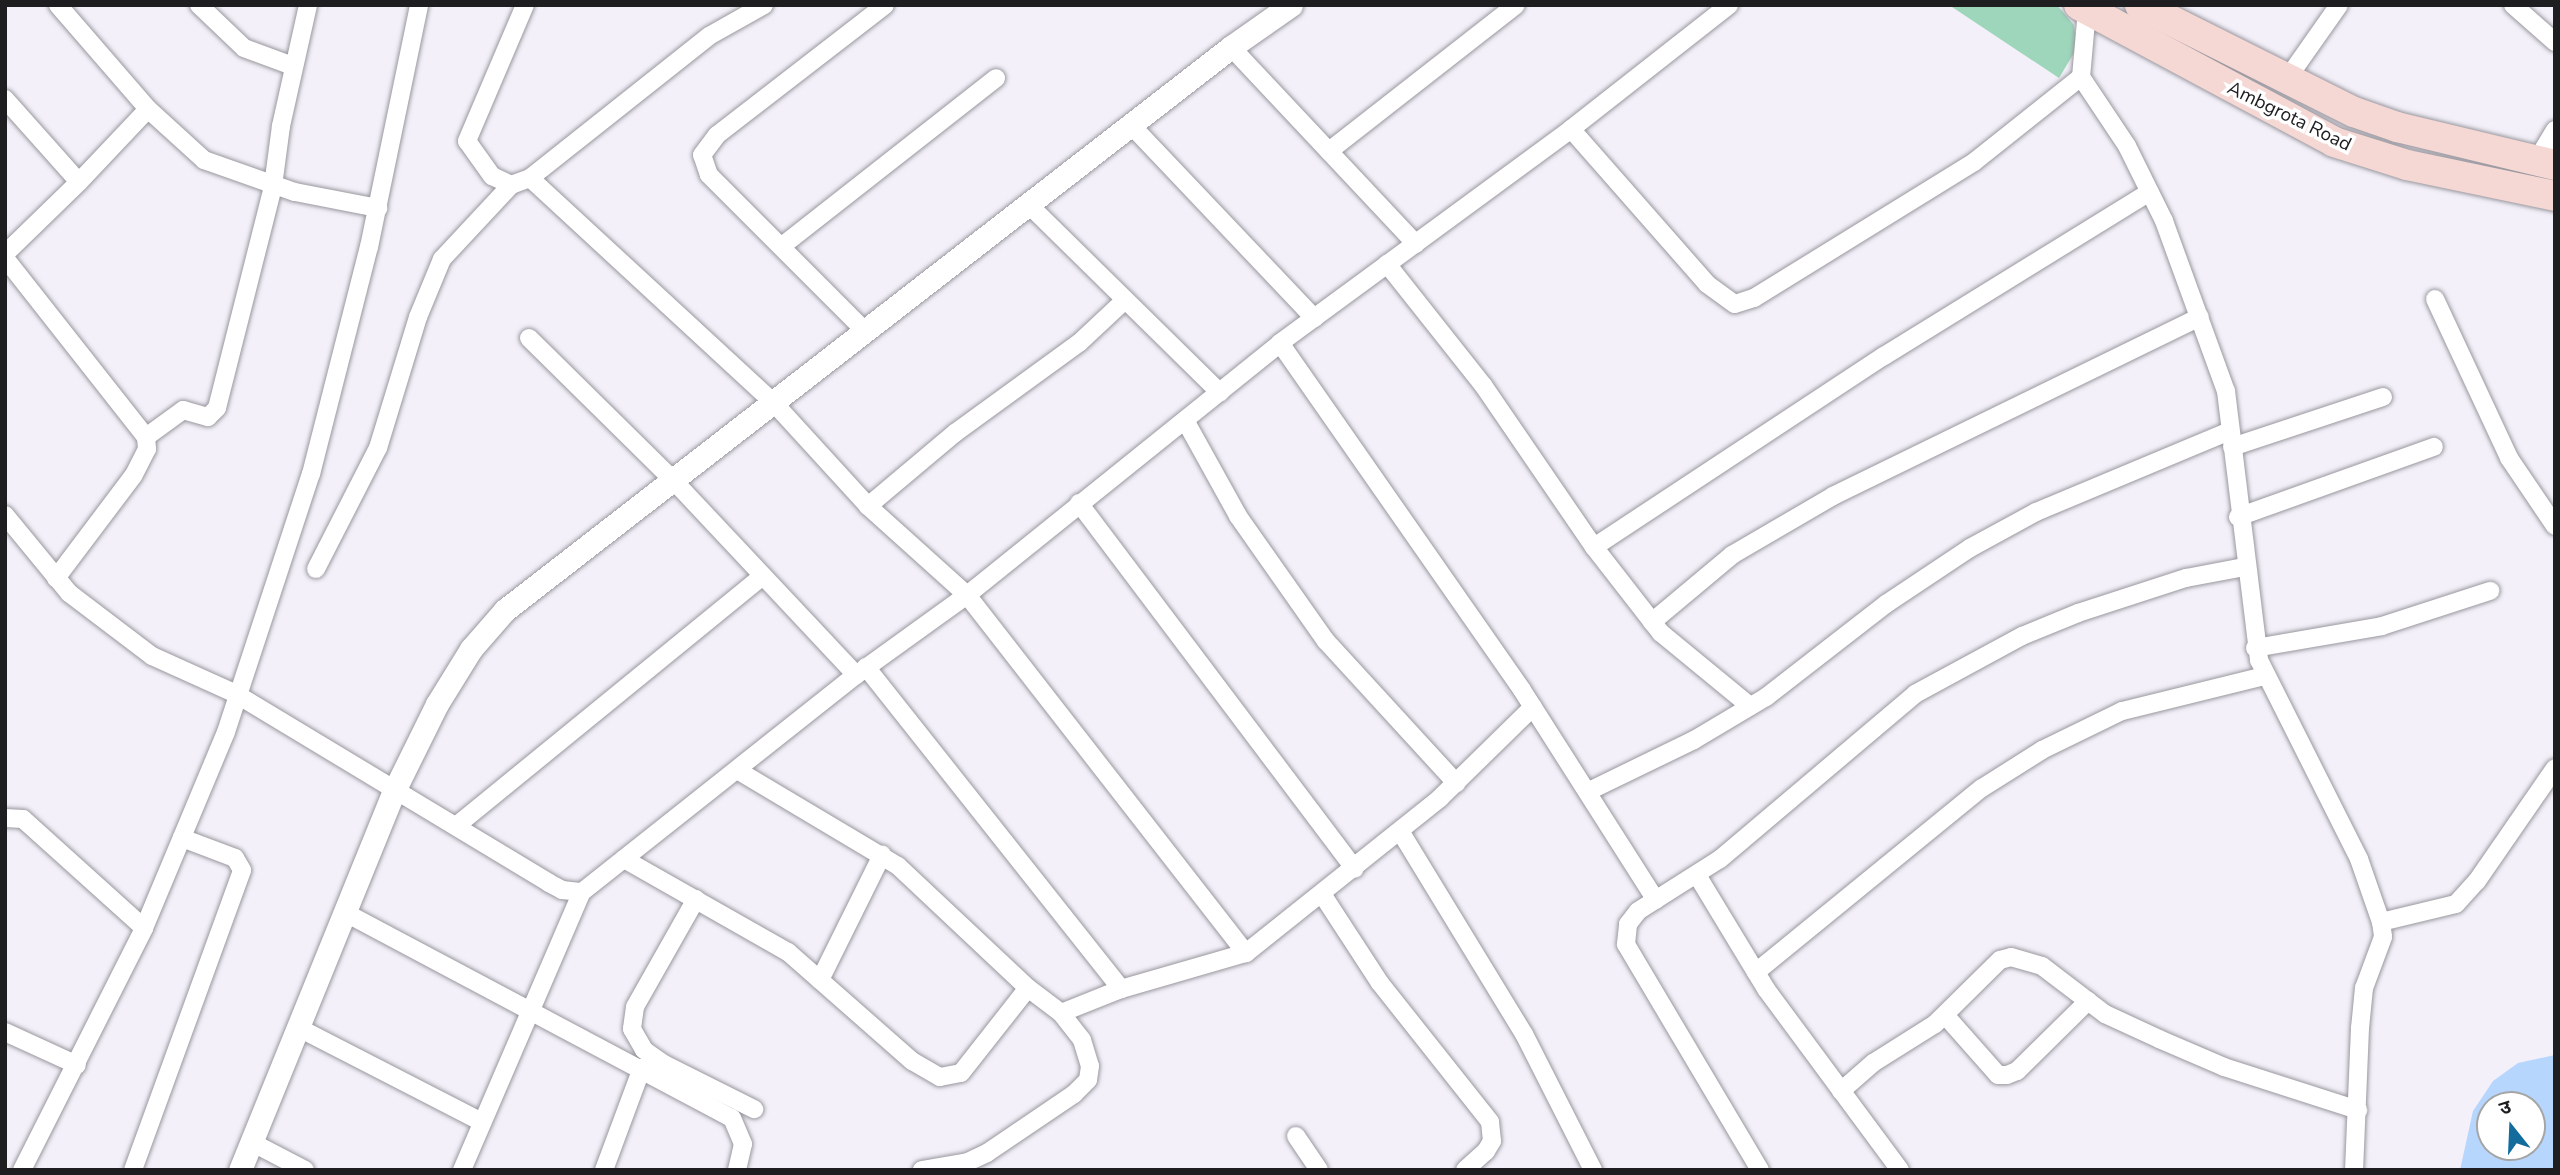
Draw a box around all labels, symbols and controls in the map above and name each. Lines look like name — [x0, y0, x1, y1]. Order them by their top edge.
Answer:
street label: Ambgrota Road — [2223, 77, 2355, 157]
north arrow — [2476, 1091, 2546, 1161]
text: उ — [2496, 1094, 2514, 1122]

